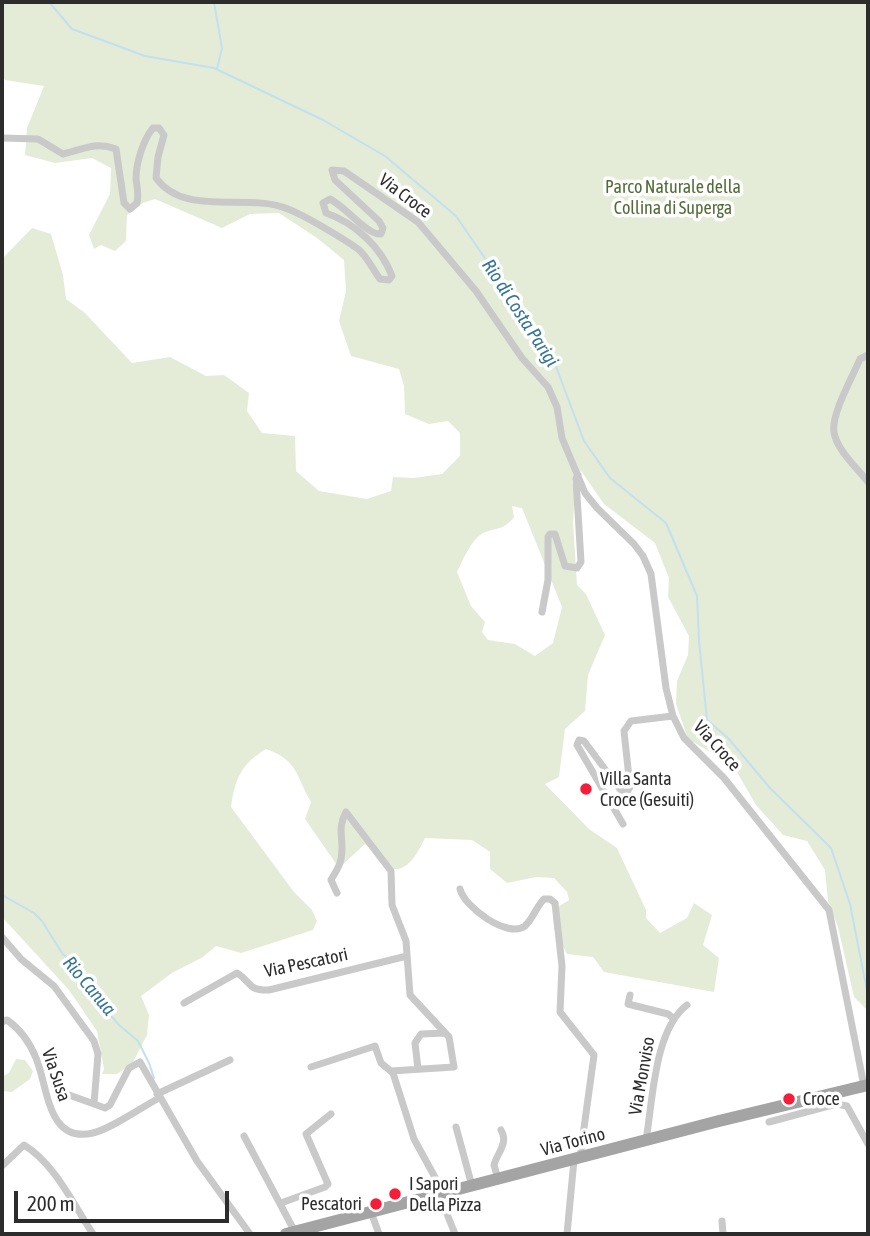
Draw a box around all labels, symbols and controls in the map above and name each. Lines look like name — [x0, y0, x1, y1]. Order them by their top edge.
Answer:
street label: Via Croce — [374, 169, 436, 223]
park label: Parco Naturale della Collina di Superga — [605, 176, 741, 218]
water label: Rio di Costa Parigi — [477, 255, 563, 371]
street label: Via Croce — [689, 716, 745, 776]
place label: Villa Santa Croce (Gesuiti) — [600, 768, 694, 810]
marker: Villa Santa Croce (Gesuiti) — [578, 781, 594, 797]
street label: Via Pescatori — [262, 944, 350, 982]
water label: Rio Canua — [58, 952, 120, 1020]
street label: Via Monviso — [624, 1035, 660, 1117]
street label: Via Susa — [37, 1046, 75, 1104]
place label: Croce — [803, 1088, 840, 1110]
marker: Croce — [781, 1091, 797, 1107]
street label: Via Torino — [538, 1123, 608, 1161]
place label: I Sapori Della Pizza — [409, 1173, 482, 1216]
scale bar — [18, 1176, 233, 1220]
marker: I Sapori Della Pizza — [387, 1186, 403, 1202]
text: 200 m — [27, 1191, 75, 1215]
place label: Pescatori — [301, 1193, 362, 1215]
marker: Pescatori — [368, 1196, 384, 1212]

